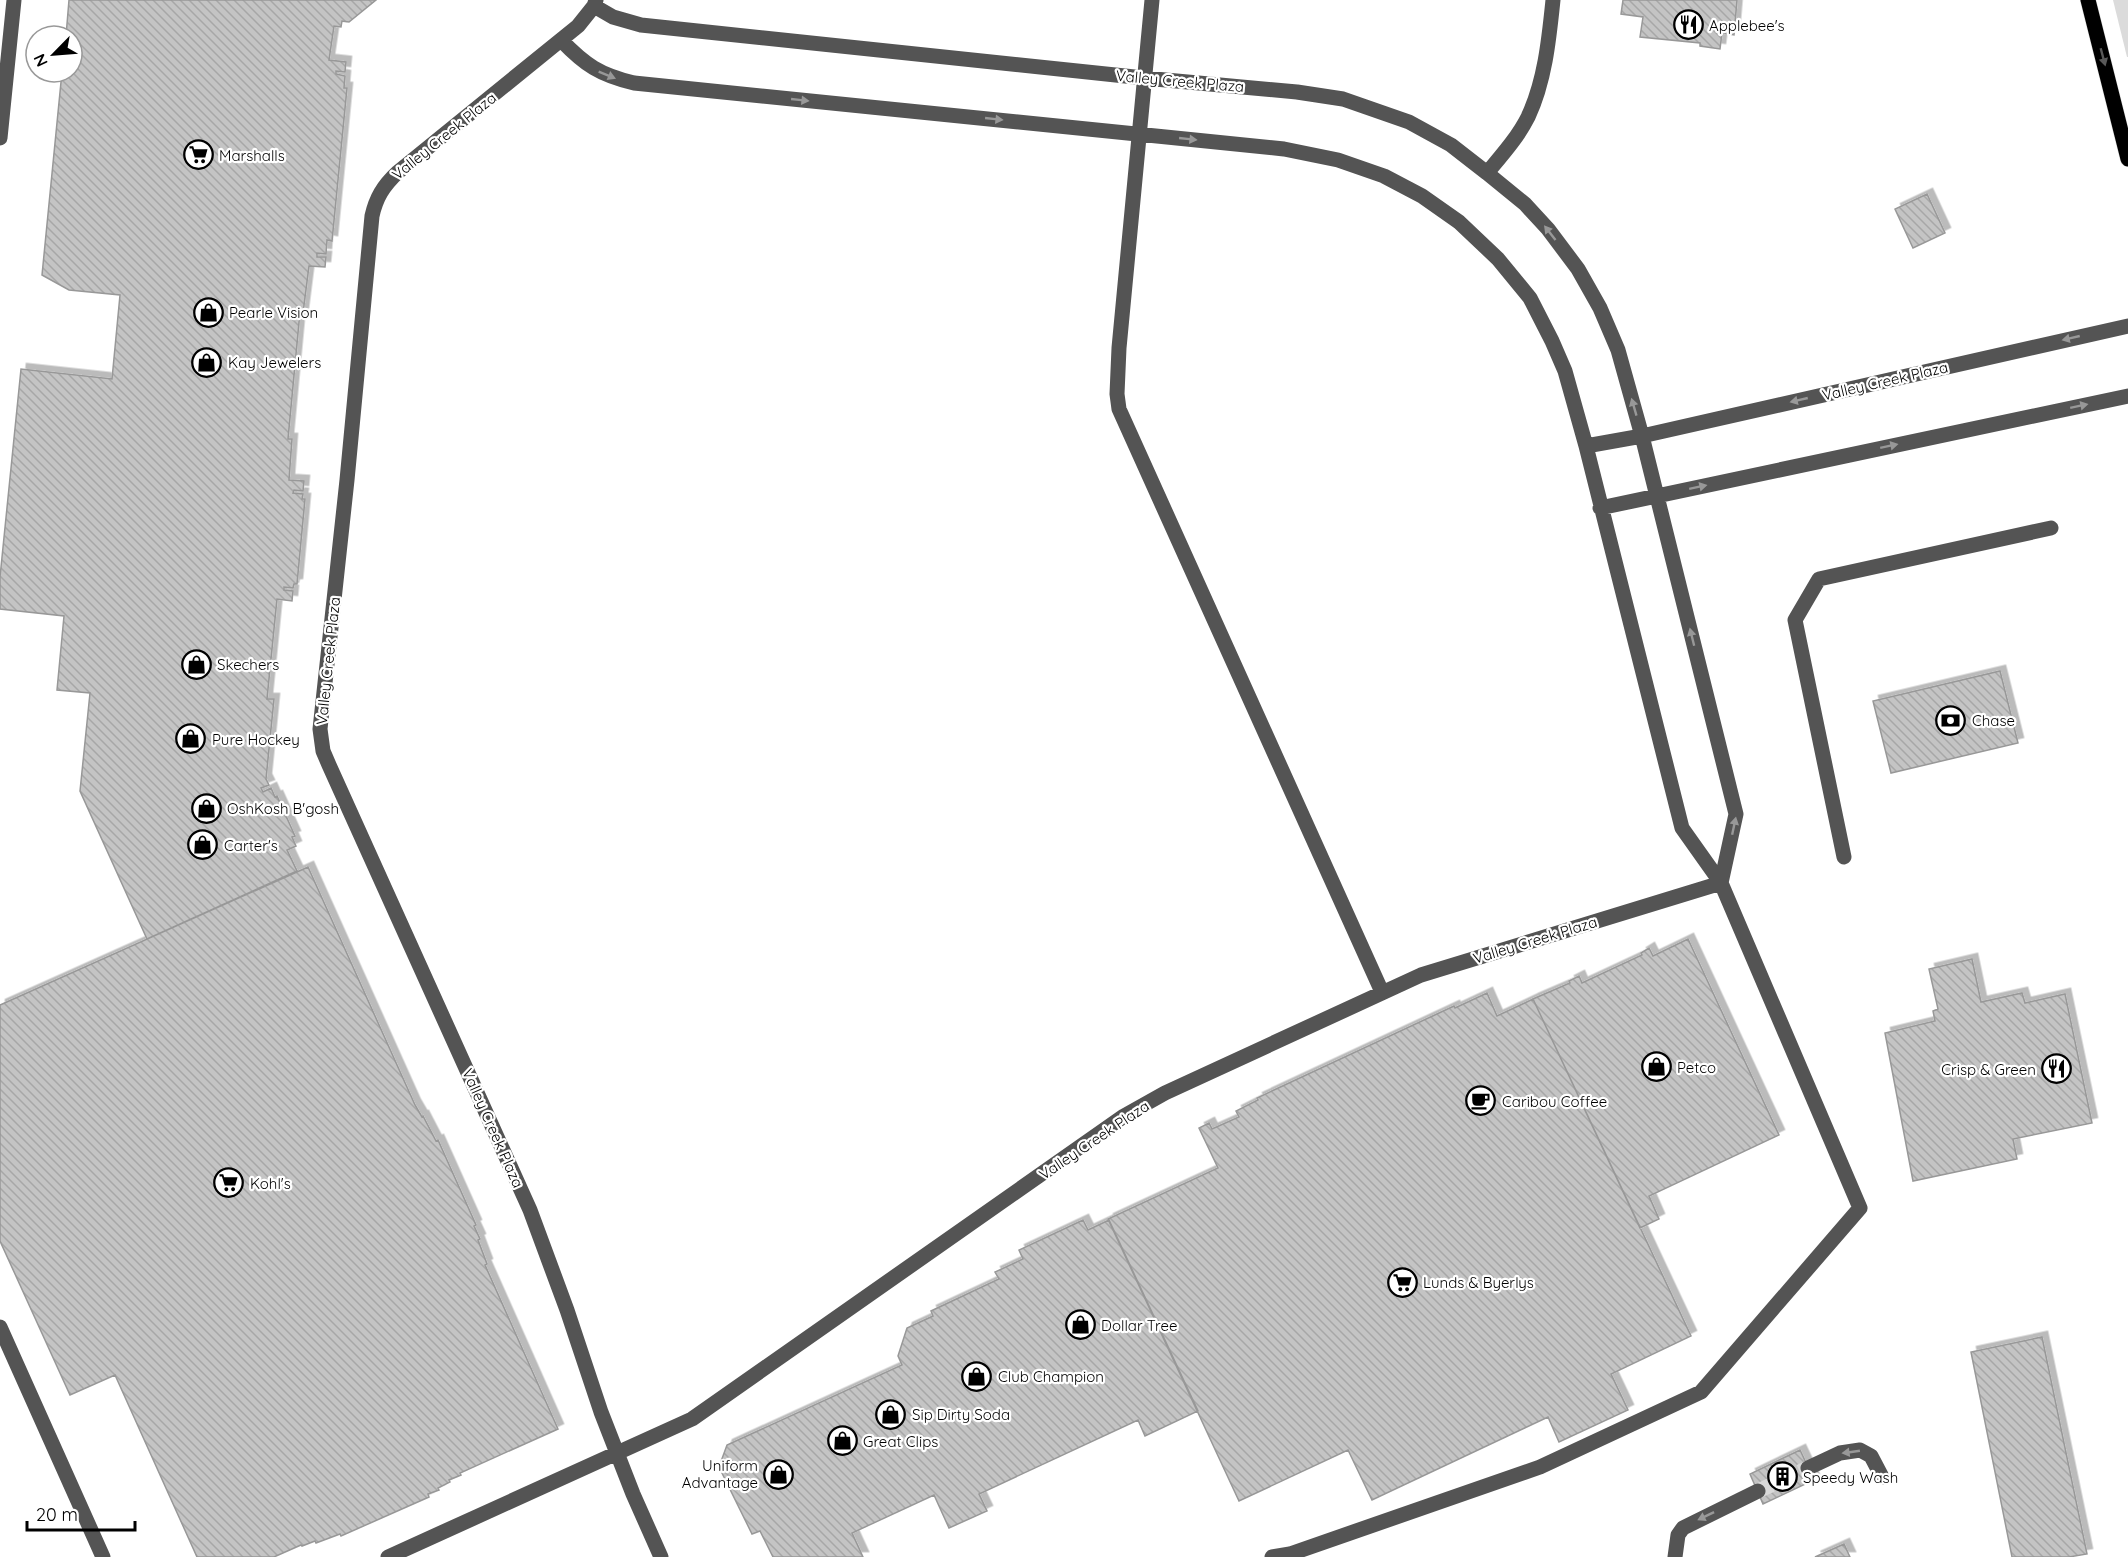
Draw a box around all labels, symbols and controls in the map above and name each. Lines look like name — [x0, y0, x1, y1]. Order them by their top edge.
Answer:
restaurant icon: Applebee's — [1672, 9, 1704, 41]
place label: Applebee's — [1709, 16, 1785, 35]
north arrow — [24, 24, 84, 84]
one-way arrow — [2098, 47, 2108, 66]
text: N — [29, 51, 52, 70]
street label: Valley Creek Plaza — [1115, 66, 1245, 96]
one-way arrow — [598, 71, 616, 80]
street label: Valley Creek Plaza — [388, 88, 500, 184]
one-way arrow — [790, 95, 809, 105]
one-way arrow — [984, 114, 1003, 124]
one-way arrow — [1178, 134, 1197, 144]
supermarket icon: Marshalls — [182, 139, 214, 171]
place label: Marshalls — [219, 146, 285, 165]
one-way arrow — [1544, 225, 1557, 241]
shop icon: Pearle Vision — [192, 296, 224, 328]
place label: Pearle Vision — [229, 303, 318, 322]
one-way arrow — [2062, 334, 2080, 344]
shop icon: Kay Jewelers — [191, 346, 223, 378]
place label: Kay Jewelers — [228, 353, 321, 372]
street label: Valley Creek Plaza — [1820, 357, 1950, 405]
one-way arrow — [1790, 396, 1808, 406]
one-way arrow — [1629, 398, 1638, 416]
one-way arrow — [2070, 401, 2089, 410]
one-way arrow — [1879, 441, 1898, 450]
one-way arrow — [1689, 481, 1707, 491]
street label: Valley Creek Plaza — [312, 596, 344, 726]
one-way arrow — [1687, 628, 1696, 646]
shop icon: Skechers — [180, 648, 212, 680]
place label: Skechers — [217, 655, 279, 674]
bank icon: Chase — [1935, 704, 1967, 736]
place label: Chase — [1972, 711, 2015, 730]
shop icon: Pure Hockey — [175, 723, 207, 755]
place label: Pure Hockey — [212, 730, 300, 749]
shop icon: OshKosh B'gosh — [190, 792, 222, 824]
place label: OshKosh B'gosh — [227, 799, 339, 818]
one-way arrow — [1729, 817, 1739, 835]
shop icon: Carter's — [187, 829, 219, 861]
place label: Carter's — [224, 836, 278, 855]
street label: Valley Creek Plaza — [1471, 912, 1599, 968]
shop icon: Petco — [1640, 1051, 1672, 1083]
restaurant icon: Crisp & Green — [2041, 1053, 2073, 1085]
place label: Petco — [1677, 1058, 1716, 1077]
place label: Crisp & Green — [1941, 1060, 2036, 1079]
street label: Valley Creek Plaza — [458, 1065, 528, 1191]
cafe icon: Caribou Coffee — [1465, 1085, 1497, 1117]
place label: Caribou Coffee — [1502, 1092, 1607, 1111]
street label: Valley Creek Plaza — [1035, 1096, 1153, 1184]
supermarket icon: Kohl's — [213, 1167, 245, 1199]
place label: Kohl's — [250, 1174, 291, 1193]
supermarket icon: Lunds & Byerlys — [1386, 1266, 1418, 1298]
place label: Lunds & Byerlys — [1423, 1273, 1534, 1292]
shop icon: Dollar Tree — [1064, 1309, 1096, 1341]
place label: Dollar Tree — [1101, 1316, 1177, 1335]
shop icon: Club Champion — [961, 1360, 993, 1392]
place label: Club Champion — [998, 1367, 1104, 1386]
shop icon: Sip Dirty Soda — [875, 1398, 907, 1430]
place label: Sip Dirty Soda — [912, 1405, 1010, 1424]
shop icon: Great Clips — [826, 1425, 858, 1457]
place label: Great Clips — [863, 1432, 938, 1451]
one-way arrow — [1841, 1447, 1860, 1456]
place label: Uniform Advantage — [682, 1456, 758, 1492]
shop icon: Uniform Advantage — [763, 1458, 795, 1490]
building icon: Speedy Wash — [1766, 1461, 1798, 1493]
place label: Speedy Wash — [1803, 1468, 1898, 1487]
scale bar — [27, 1494, 135, 1532]
text: 20 m — [36, 1503, 78, 1526]
one-way arrow — [1698, 1511, 1715, 1520]

